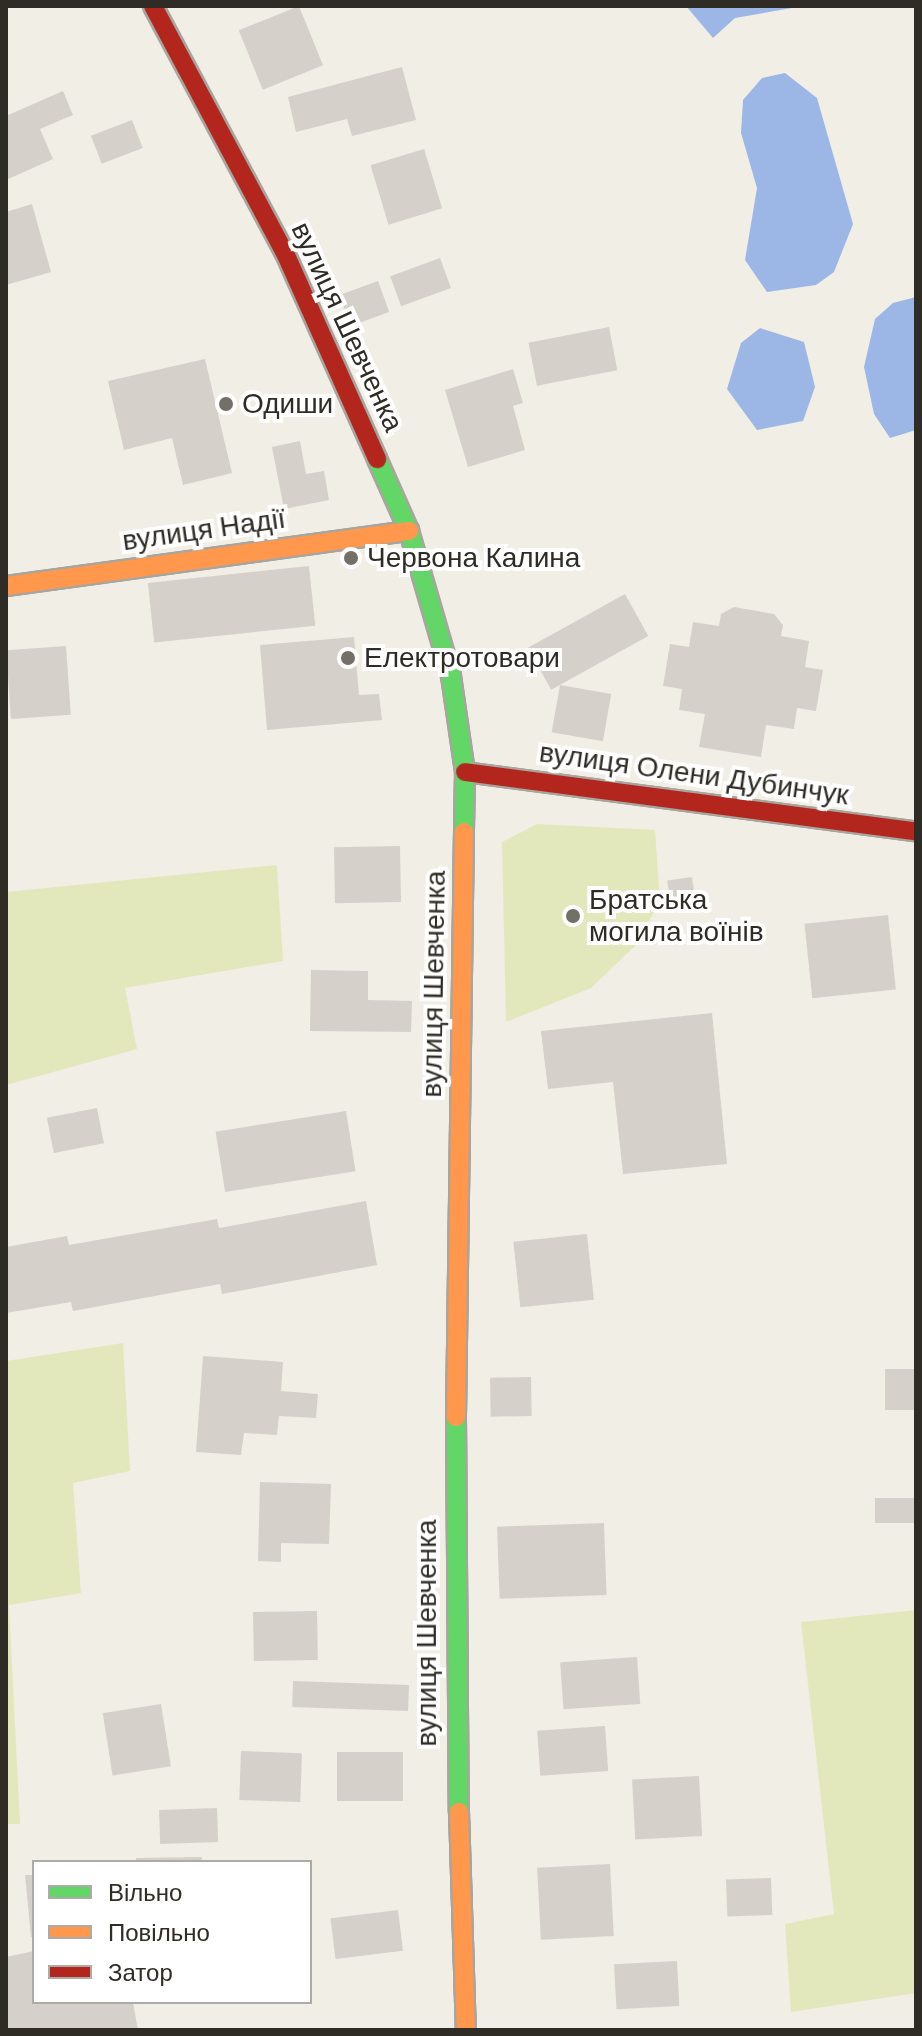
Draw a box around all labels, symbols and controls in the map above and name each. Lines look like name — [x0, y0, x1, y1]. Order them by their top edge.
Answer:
street label: вулиця Шевченка — [284, 217, 410, 437]
place label: Одиши — [242, 387, 333, 421]
marker: Одиши — [217, 395, 235, 413]
street label: вулиця Надії — [120, 502, 288, 558]
place label: Червона Калина — [367, 541, 580, 575]
marker: Червона Калина — [342, 549, 360, 567]
place label: Електротовари — [364, 641, 560, 675]
marker: Електротовари — [339, 649, 357, 667]
street label: вулиця Олени Дубинчук — [537, 736, 851, 812]
street label: вулиця Шевченка — [415, 870, 453, 1098]
place label: Братська могила воїнів — [589, 883, 764, 949]
marker: Братська могила воїнів — [564, 907, 582, 925]
street label: вулиця Шевченка — [410, 1519, 444, 1747]
legend — [32, 1860, 312, 2004]
text: Вільно — [108, 1877, 182, 1908]
text: Повільно — [108, 1917, 210, 1948]
text: Затор — [108, 1957, 173, 1988]

